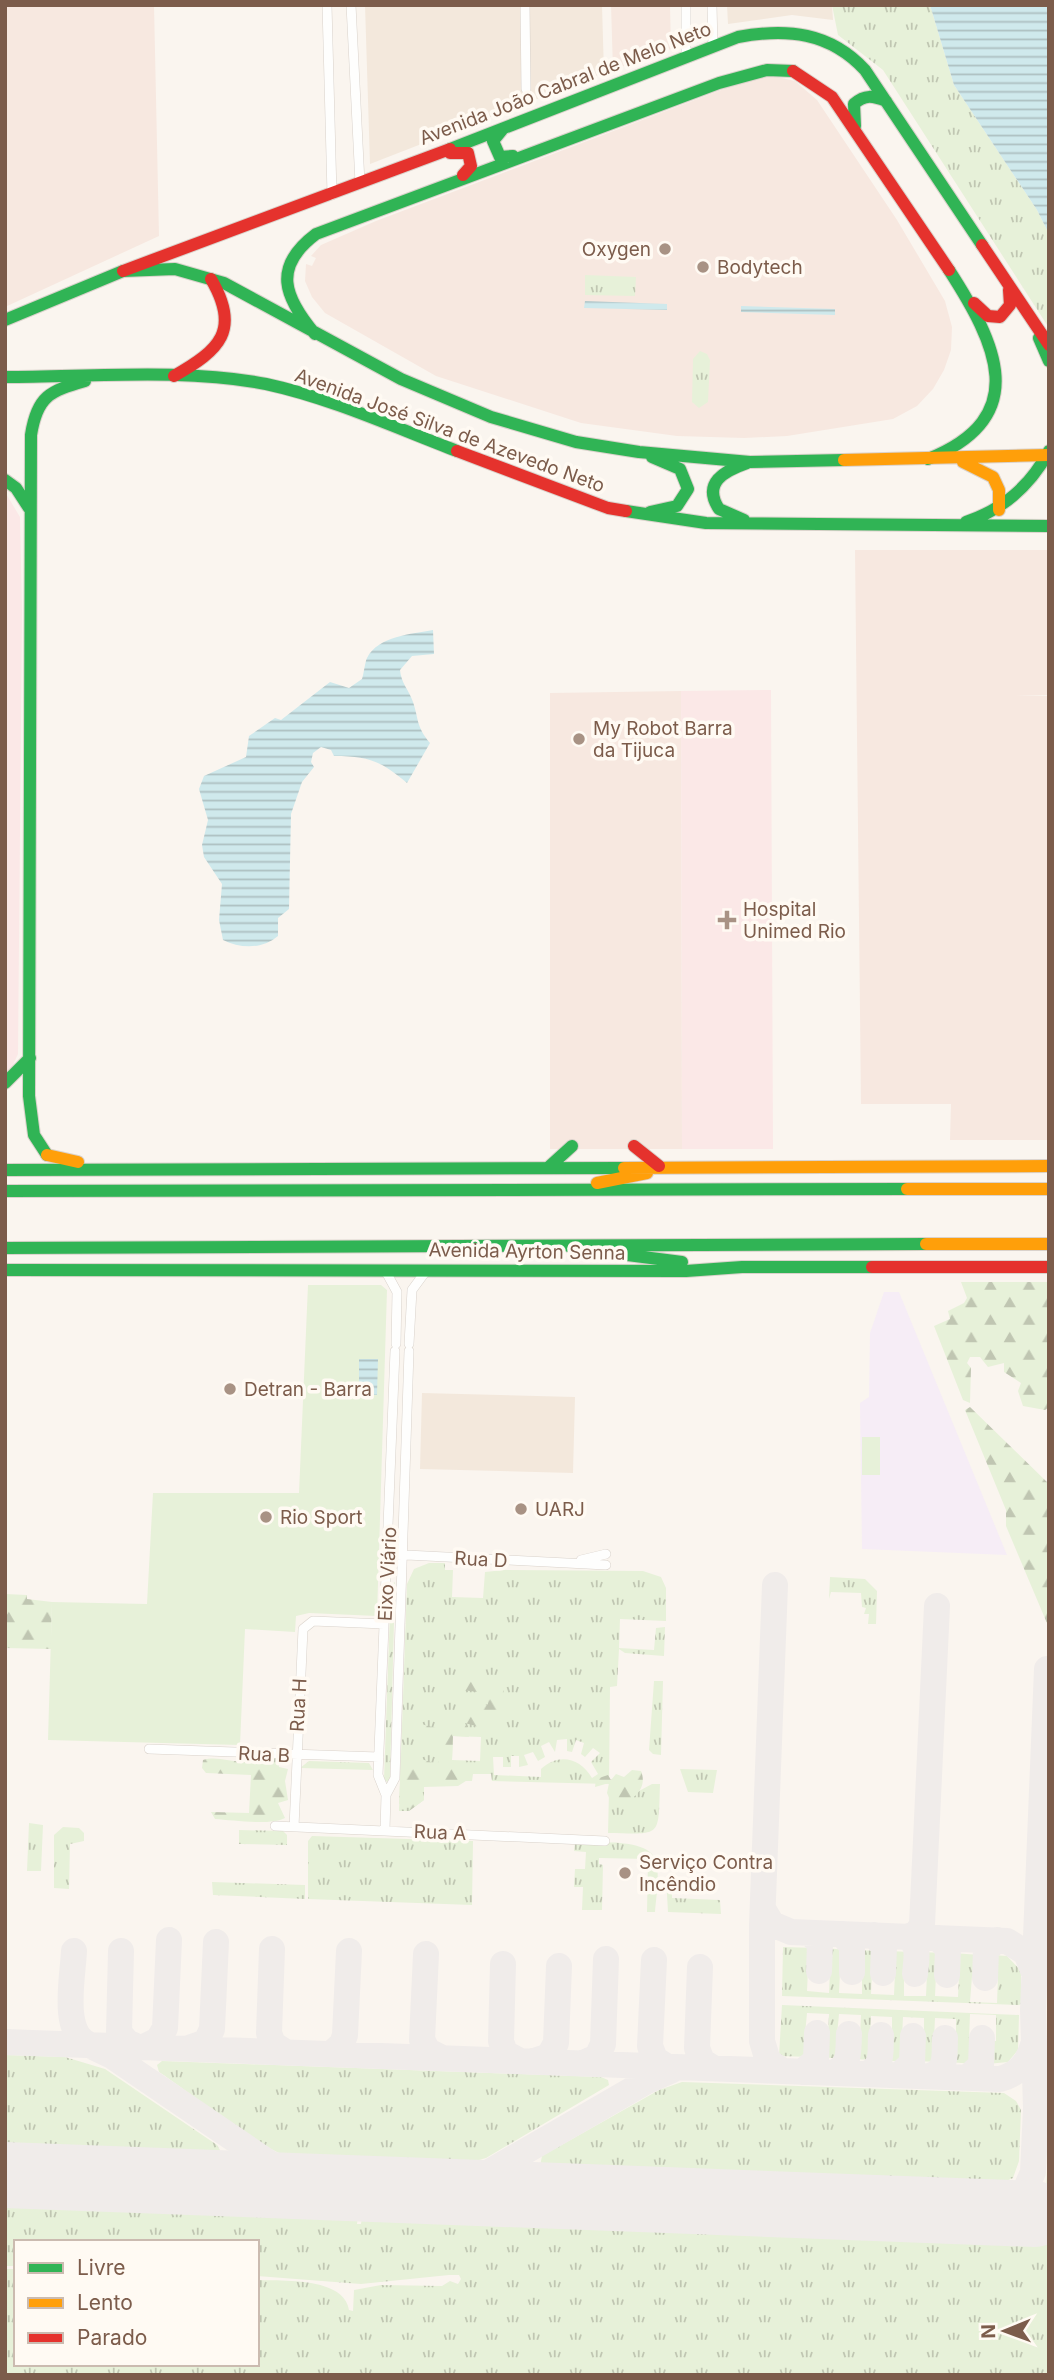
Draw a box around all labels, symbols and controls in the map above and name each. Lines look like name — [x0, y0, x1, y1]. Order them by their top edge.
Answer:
street label: Avenida João Cabral de Melo Neto — [416, 17, 714, 150]
place label: Oxygen — [582, 238, 651, 261]
marker: Oxygen — [657, 241, 673, 257]
place label: Bodytech — [717, 256, 803, 279]
marker: Bodytech — [695, 259, 711, 275]
street label: Avenida José Silva de Azevedo Neto — [292, 364, 608, 497]
place label: My Robot Barra da Tijuca — [593, 717, 733, 762]
marker: My Robot Barra da Tijuca — [571, 731, 587, 747]
place label: Hospital Unimed Rio — [743, 898, 846, 943]
marker: Hospital Unimed Rio — [717, 910, 737, 930]
street label: Avenida Ayrton Senna — [428, 1238, 626, 1265]
place label: Detran - Barra — [244, 1378, 372, 1401]
marker: Detran - Barra — [222, 1381, 238, 1397]
place label: UARJ — [535, 1498, 585, 1521]
marker: UARJ — [513, 1501, 529, 1517]
place label: Rio Sport — [280, 1506, 362, 1529]
marker: Rio Sport — [258, 1509, 274, 1525]
street label: Eixo Viário — [374, 1526, 401, 1622]
street label: Rua D — [454, 1547, 508, 1572]
street label: Rua H — [286, 1678, 311, 1732]
street label: Rua B — [237, 1742, 291, 1767]
street label: Rua A — [413, 1820, 467, 1845]
place label: Serviço Contra Incêndio — [639, 1851, 773, 1896]
marker: Serviço Contra Incêndio — [617, 1865, 633, 1881]
legend — [14, 2240, 259, 2366]
text: Livre — [77, 2255, 126, 2280]
text: Lento — [77, 2290, 133, 2315]
north arrow — [970, 2296, 1040, 2366]
text: N — [977, 2324, 1000, 2339]
text: Parado — [77, 2325, 147, 2350]

